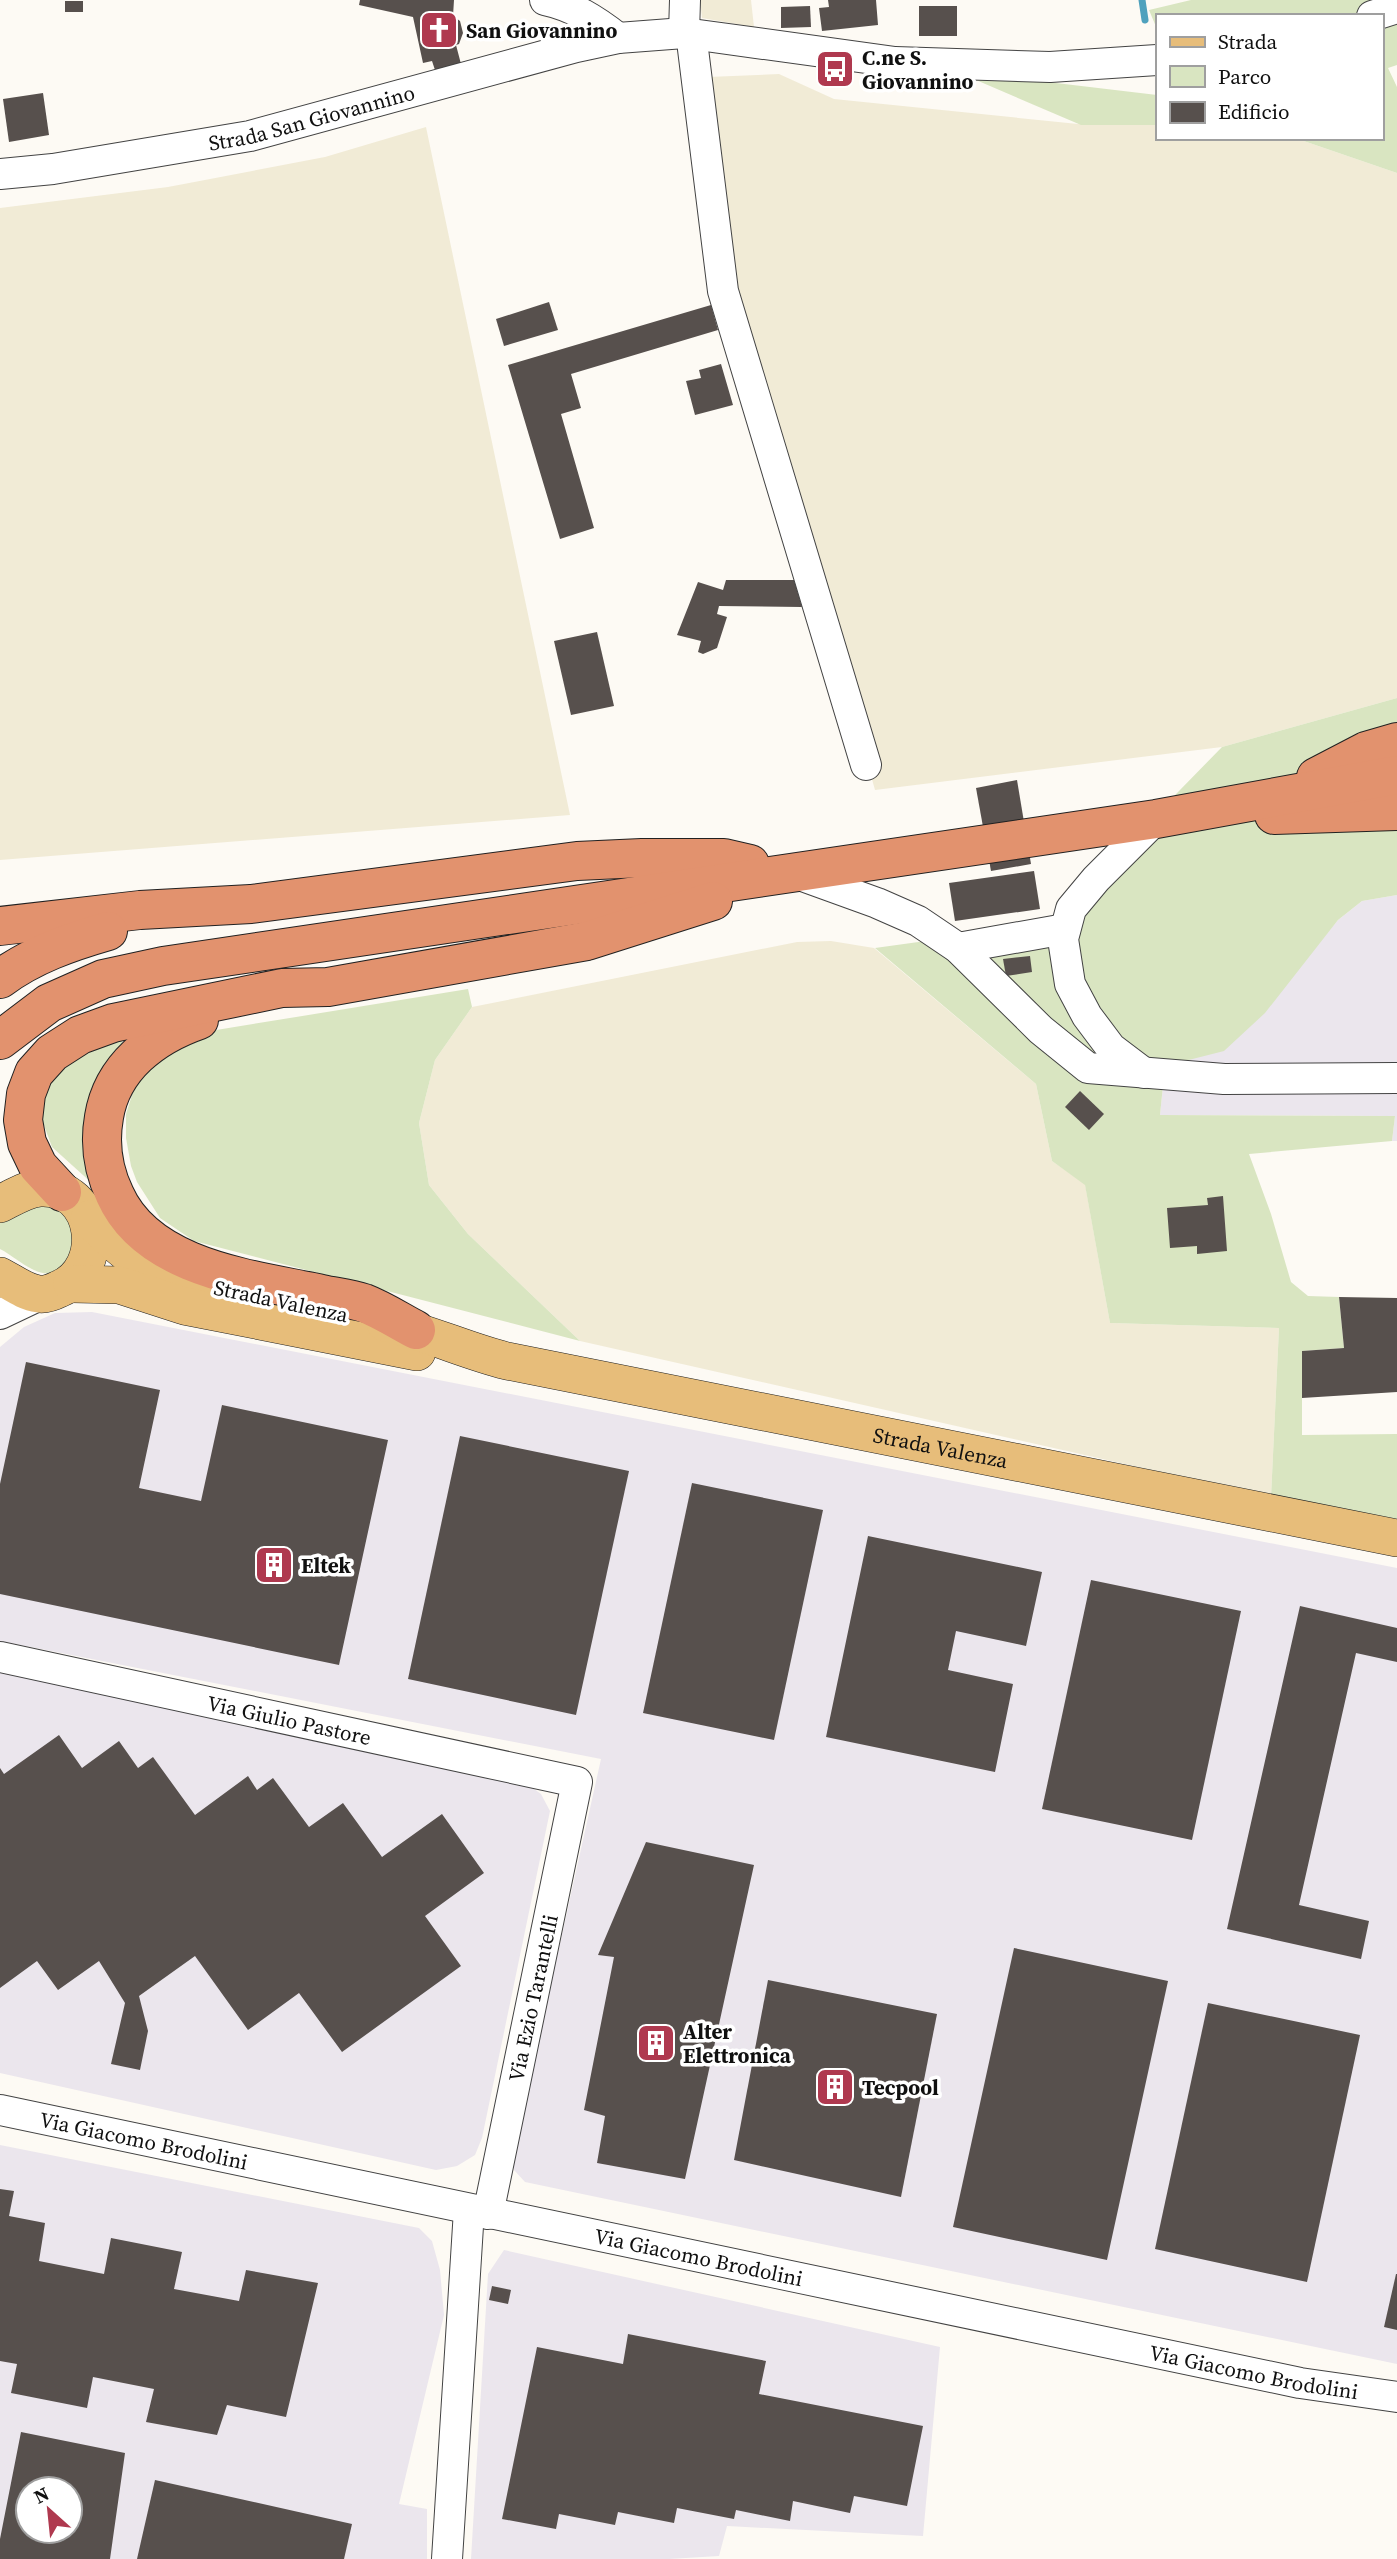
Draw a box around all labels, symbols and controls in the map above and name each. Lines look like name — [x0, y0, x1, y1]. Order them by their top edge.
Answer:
church icon: San Giovannino — [418, 9, 460, 51]
legend — [1156, 14, 1383, 140]
place label: San Giovannino — [466, 16, 618, 45]
text: Strada — [1218, 27, 1277, 56]
place label: C.ne S. Giovannino — [862, 43, 974, 96]
bus stop icon: C.ne S. Giovannino — [814, 48, 856, 90]
text: Parco — [1218, 62, 1271, 91]
street label: Strada San Giovannino — [206, 77, 418, 157]
text: Edificio — [1218, 97, 1290, 126]
street label: Strada Valenza — [211, 1273, 351, 1329]
street label: Strada Valenza — [871, 1420, 1011, 1475]
building icon: Eltek — [253, 1544, 295, 1586]
place label: Eltek — [301, 1551, 351, 1580]
street label: Via Giulio Pastore — [205, 1688, 374, 1752]
street label: Via Ezio Tarantelli — [501, 1912, 565, 2084]
place label: Alter Elettronica — [683, 2017, 792, 2070]
building icon: Alter Elettronica — [635, 2022, 677, 2064]
building icon: Tecpool — [814, 2066, 856, 2108]
place label: Tecpool — [862, 2073, 939, 2102]
street label: Via Giacomo Brodolini — [37, 2104, 251, 2176]
street label: Via Giacomo Brodolini — [592, 2221, 806, 2293]
street label: Via Giacomo Brodolini — [1147, 2337, 1360, 2406]
north arrow — [14, 2475, 84, 2545]
text: N — [29, 2480, 53, 2510]

